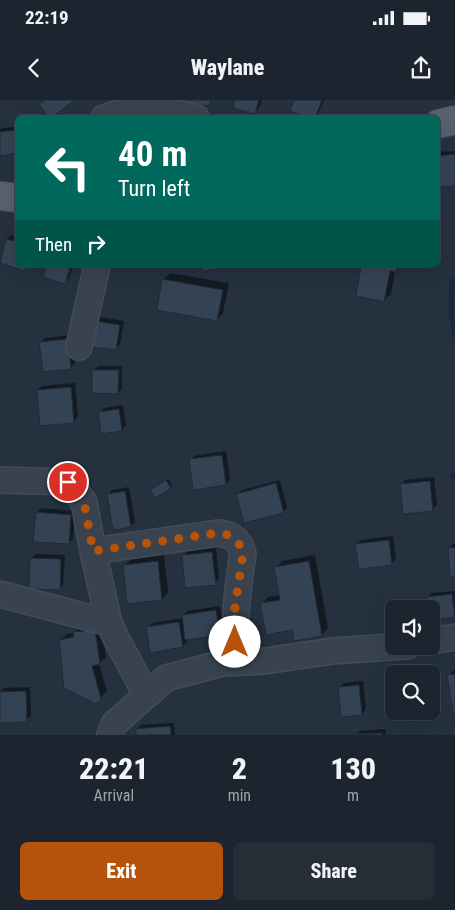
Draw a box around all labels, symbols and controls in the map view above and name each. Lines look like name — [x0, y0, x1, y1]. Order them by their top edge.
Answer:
text: 22:19 — [25, 6, 69, 29]
icon: back — [20, 54, 48, 82]
icon: share — [407, 54, 435, 82]
text: Waylane — [191, 55, 264, 80]
text: 40 m — [118, 134, 187, 175]
icon: left — [35, 135, 100, 200]
text: Turn left — [118, 176, 190, 201]
icon: right — [82, 230, 110, 258]
text: Then — [35, 233, 72, 256]
pin — [47, 461, 89, 503]
icon: arrive — [54, 468, 82, 496]
map controls — [385, 600, 440, 720]
button: sound — [385, 600, 440, 655]
position arrow — [208, 615, 260, 667]
button: search — [385, 665, 440, 720]
text: 22:21 — [79, 751, 149, 786]
text: 2 — [232, 751, 247, 786]
text: 130 — [330, 751, 376, 786]
text: Arrival — [93, 786, 134, 805]
text: min — [228, 786, 251, 805]
text: m — [347, 786, 359, 805]
button: Exit — [20, 842, 223, 900]
button: Share — [233, 842, 435, 900]

